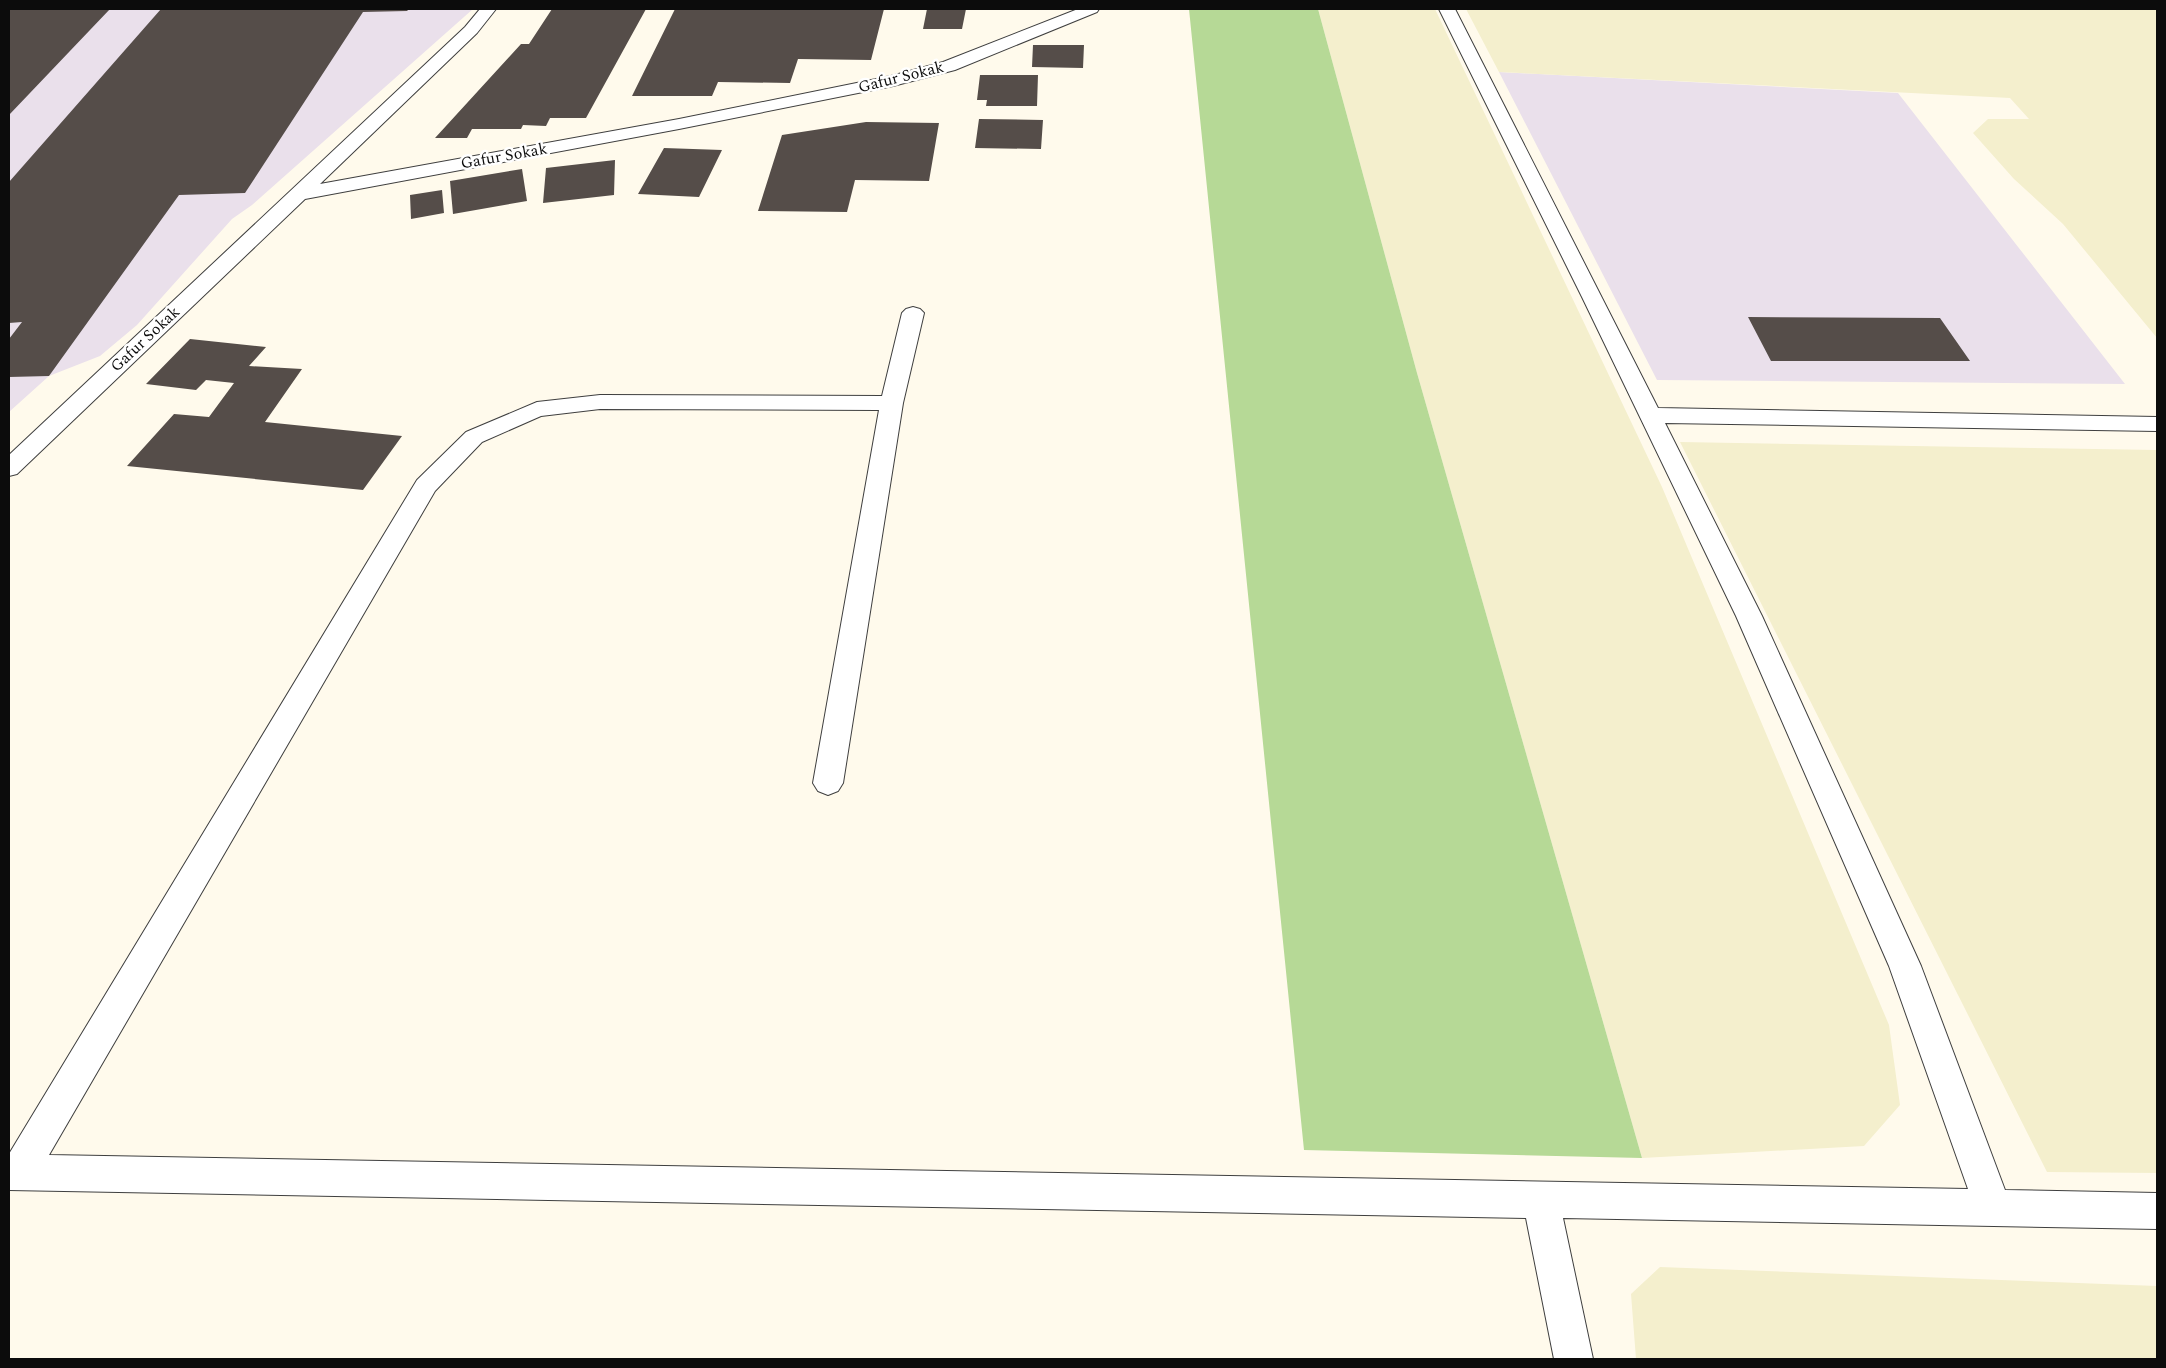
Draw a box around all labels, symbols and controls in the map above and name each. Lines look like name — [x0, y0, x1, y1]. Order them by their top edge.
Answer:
street label: Gafur Sokak — [856, 55, 946, 99]
street label: Gafur Sokak — [459, 137, 549, 175]
street label: Gafur Sokak — [105, 300, 185, 378]

